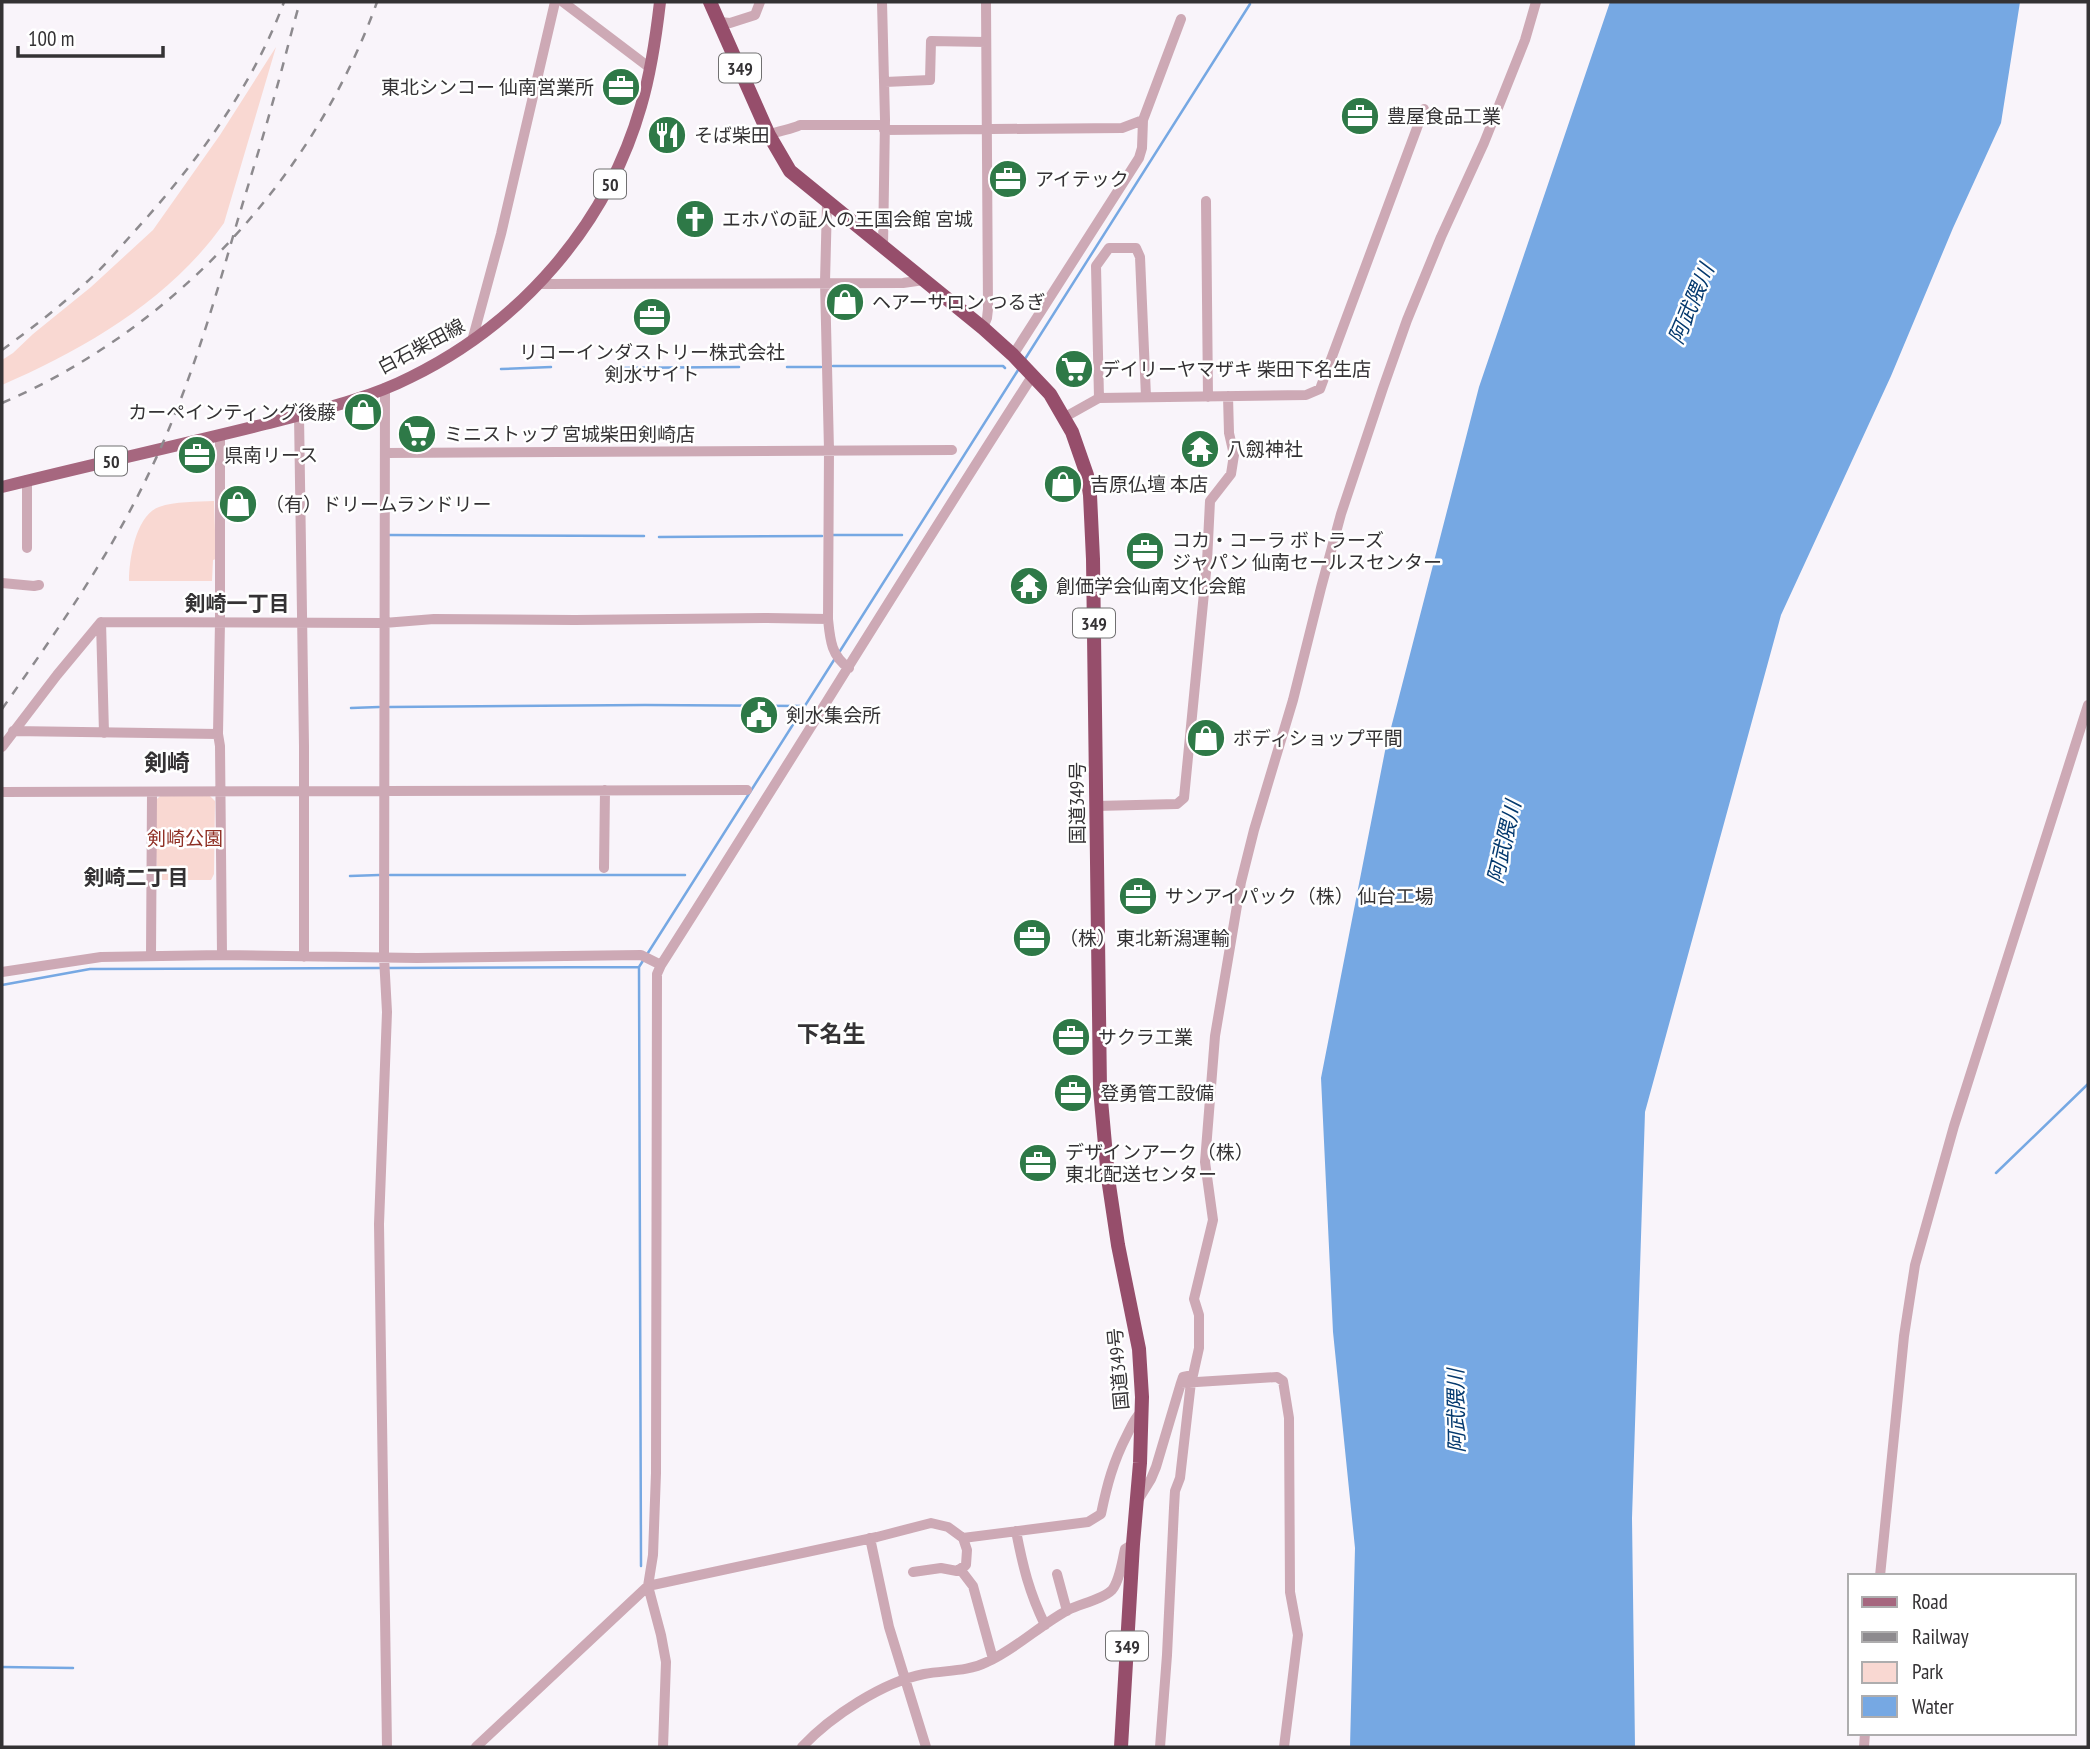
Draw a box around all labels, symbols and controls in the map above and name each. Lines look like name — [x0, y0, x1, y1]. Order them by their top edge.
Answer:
scale bar — [18, 14, 163, 58]
text: 100 m — [28, 25, 74, 52]
road number: 349 — [719, 54, 761, 82]
office icon: 東北シンコー 仙南営業所 — [600, 66, 642, 108]
place label: 東北シンコー 仙南営業所 — [381, 75, 594, 99]
office icon: 豊屋食品工業 — [1339, 95, 1381, 137]
place label: 豊屋食品工業 — [1387, 104, 1501, 128]
restaurant icon: そば柴田 — [646, 114, 688, 156]
place label: そば柴田 — [694, 123, 770, 147]
office icon: アイテック — [987, 158, 1029, 200]
place label: アイテック — [1035, 167, 1129, 191]
road number: 50 — [594, 169, 626, 198]
church icon: エホバの証人の王国会館 宮城 — [674, 198, 716, 240]
place label: エホバの証人の王国会館 宮城 — [722, 207, 973, 231]
water label: 阿武隈川 — [1662, 258, 1721, 348]
shop icon: ヘアーサロン つるぎ — [824, 281, 866, 323]
place label: ヘアーサロン つるぎ — [872, 290, 1046, 314]
office icon: リコーインダストリー株式会社 剣水サイト — [631, 296, 673, 338]
street label: 白石柴田線 — [373, 313, 469, 379]
place label: リコーインダストリー株式会社 剣水サイト — [519, 340, 785, 386]
supermarket icon: デイリーヤマザキ 柴田下名生店 — [1053, 348, 1095, 390]
place label: デイリーヤマザキ 柴田下名生店 — [1101, 357, 1371, 381]
shop icon: カーペインティング後藤 — [342, 391, 384, 433]
place label: カーペインティング後藤 — [128, 400, 336, 424]
supermarket icon: ミニストップ 宮城柴田剣崎店 — [396, 413, 438, 455]
place label: ミニストップ 宮城柴田剣崎店 — [444, 422, 695, 446]
temple icon: 八劔神社 — [1179, 428, 1221, 470]
office icon: 県南リース — [176, 434, 218, 476]
place label: 八劔神社 — [1227, 437, 1303, 461]
place label: 県南リース — [224, 443, 318, 467]
road number: 50 — [95, 447, 127, 476]
shop icon: 吉原仏壇 本店 — [1042, 463, 1084, 505]
place label: 吉原仏壇 本店 — [1090, 472, 1208, 496]
shop icon: （有）ドリームランドリー — [217, 483, 259, 525]
place label: （有）ドリームランドリー — [265, 492, 491, 516]
place label: コカ・コーラ ボトラーズ ジャパン 仙南セールスセンター — [1172, 528, 1442, 574]
office icon: コカ・コーラ ボトラーズ ジャパン 仙南セールスセンター — [1124, 530, 1166, 572]
temple icon: 創価学会仙南文化会館 — [1008, 565, 1050, 607]
place label: 創価学会仙南文化会館 — [1056, 574, 1246, 598]
district label: 剣崎一丁目 — [185, 590, 290, 617]
road number: 349 — [1073, 608, 1115, 638]
public building icon: 剣水集会所 — [738, 694, 780, 736]
place label: 剣水集会所 — [786, 703, 881, 727]
shop icon: ボディショップ平間 — [1185, 717, 1227, 759]
place label: ボディショップ平間 — [1233, 726, 1403, 750]
district label: 剣崎 — [144, 748, 190, 777]
street label: 国道349号 — [1065, 762, 1089, 844]
water label: 阿武隈川 — [1481, 796, 1527, 886]
park label: 剣崎公園 — [147, 826, 223, 850]
district label: 剣崎二丁目 — [84, 864, 189, 891]
office icon: サンアイパック（株） 仙台工場 — [1117, 875, 1159, 917]
place label: サンアイパック（株） 仙台工場 — [1165, 884, 1434, 908]
office icon: （株）東北新潟運輸 — [1011, 917, 1053, 959]
place label: （株）東北新潟運輸 — [1059, 926, 1230, 950]
office icon: サクラ工業 — [1050, 1016, 1092, 1058]
district label: 下名生 — [797, 1019, 866, 1048]
place label: サクラ工業 — [1098, 1025, 1193, 1049]
office icon: 登勇管工設備 — [1052, 1072, 1094, 1114]
place label: 登勇管工設備 — [1100, 1081, 1214, 1105]
place label: デザインアーク（株） 東北配送センター — [1065, 1140, 1254, 1186]
office icon: デザインアーク（株） 東北配送センター — [1017, 1142, 1059, 1184]
street label: 国道349号 — [1102, 1327, 1134, 1411]
water label: 阿武隈川 — [1442, 1367, 1470, 1453]
legend — [1848, 1574, 2076, 1735]
text: Road — [1912, 1588, 1948, 1615]
text: Railway — [1912, 1623, 1969, 1650]
road number: 349 — [1106, 1632, 1148, 1660]
text: Park — [1912, 1658, 1943, 1685]
text: Water — [1912, 1693, 1954, 1720]

